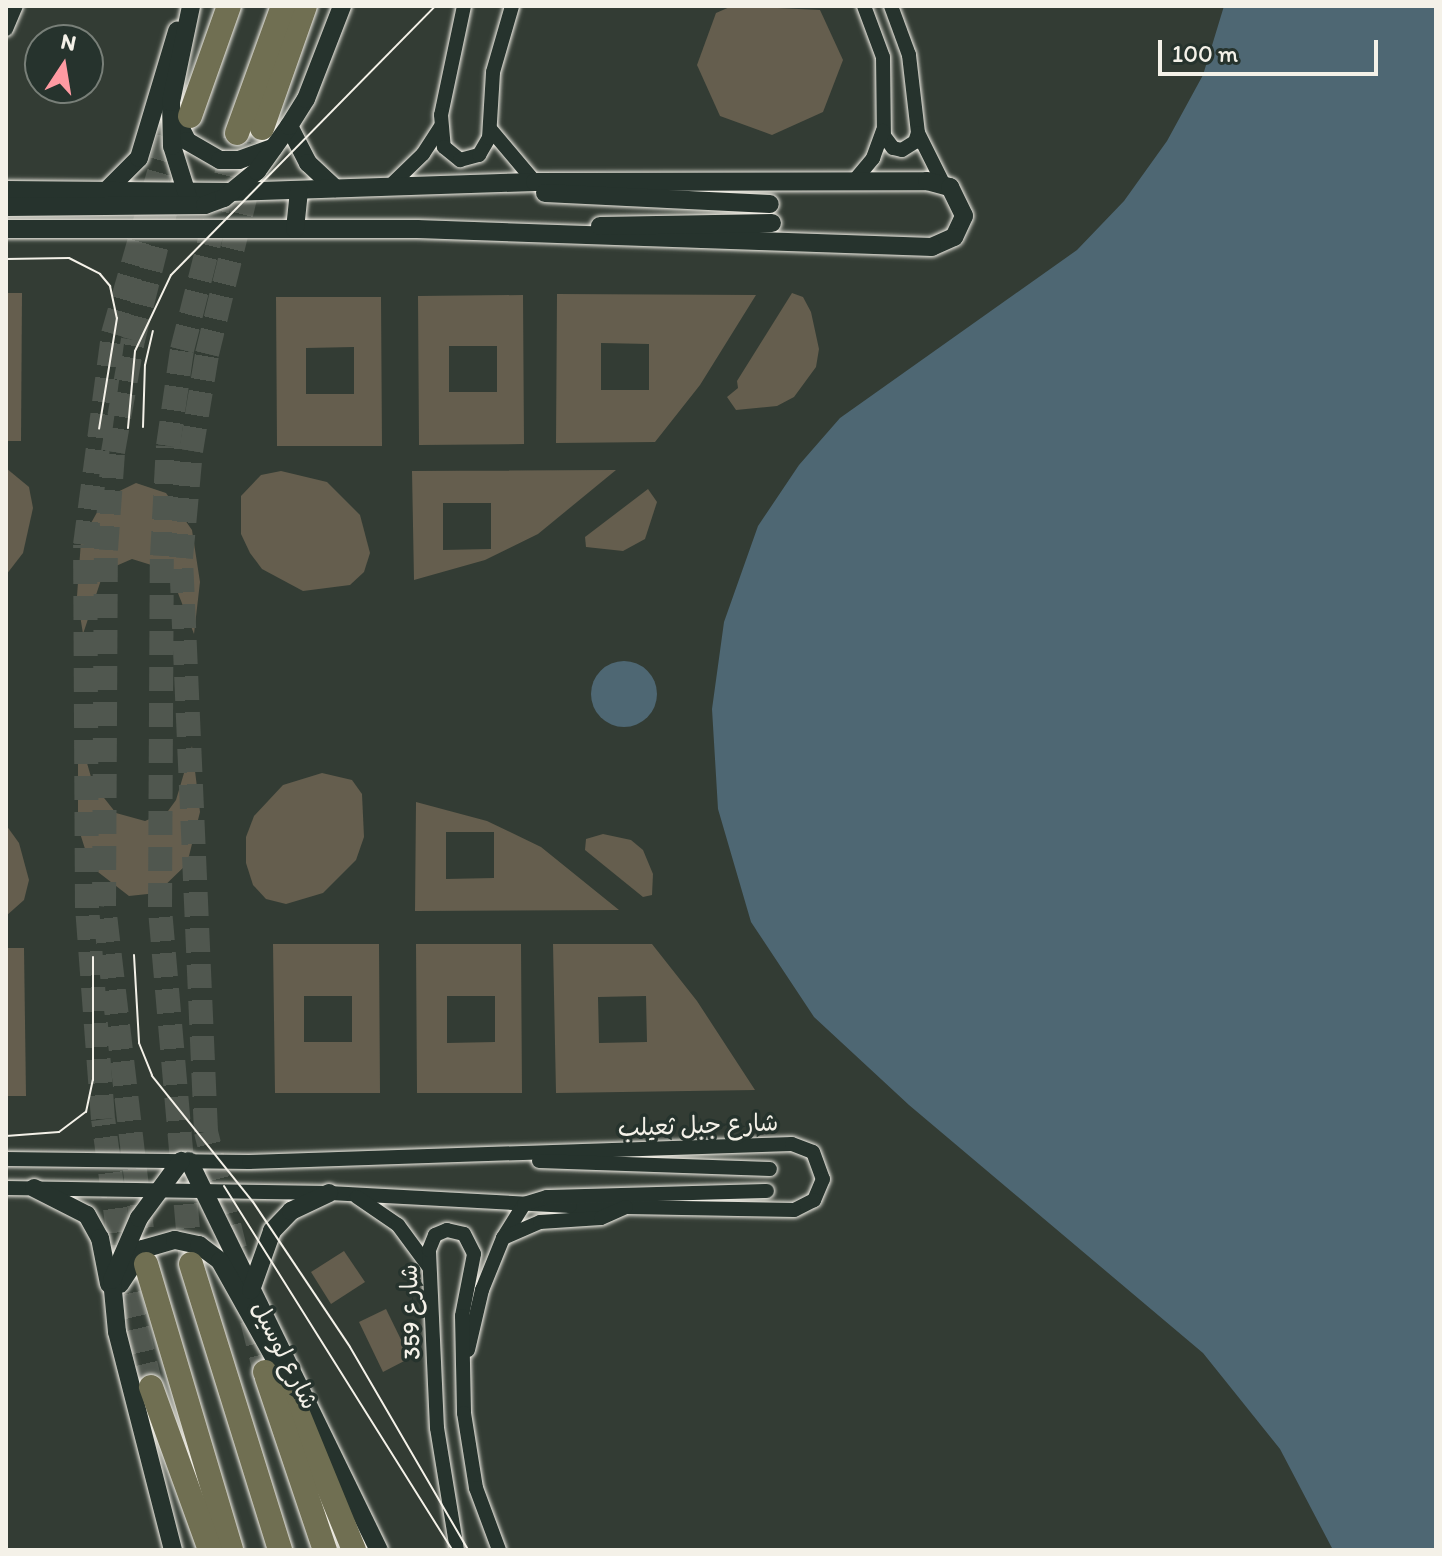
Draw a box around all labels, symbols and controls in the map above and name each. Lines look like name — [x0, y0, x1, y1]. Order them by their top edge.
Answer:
north arrow — [24, 24, 104, 104]
scale bar — [1162, 24, 1382, 74]
text: N — [59, 27, 79, 57]
text: 100 m — [1172, 39, 1238, 68]
street label: شارع جبل ثعيلب — [617, 1108, 779, 1142]
street label: شارع 359 — [394, 1264, 426, 1360]
street label: شارع لوسيل — [246, 1296, 324, 1414]

